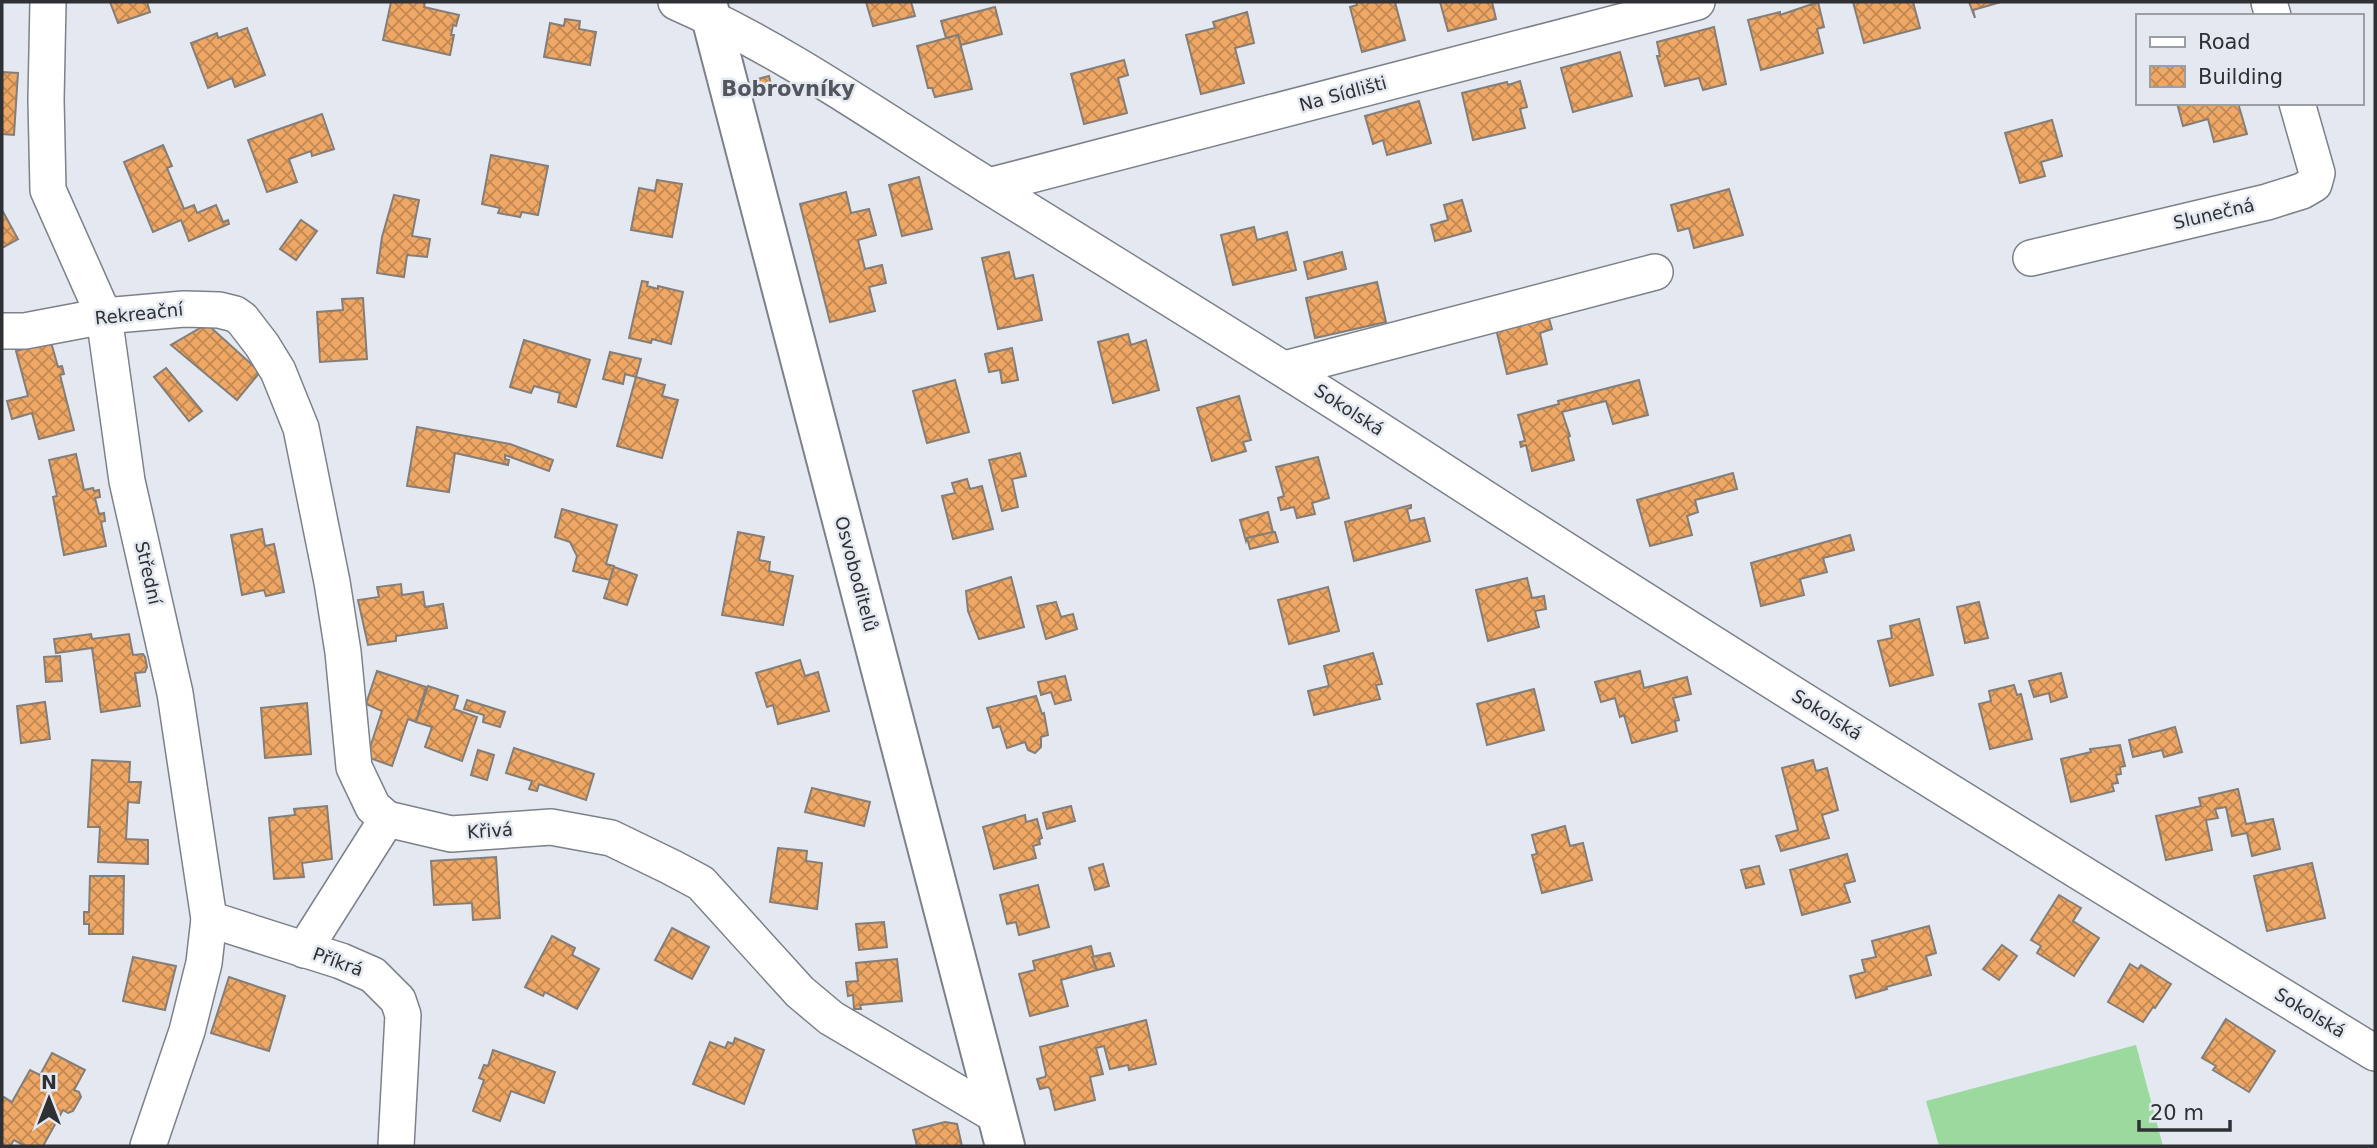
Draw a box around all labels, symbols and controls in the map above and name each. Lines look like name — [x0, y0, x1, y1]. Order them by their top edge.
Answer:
legend — [2136, 14, 2363, 105]
text: Road — [2198, 30, 2251, 54]
text: Building — [2198, 65, 2283, 89]
street label: Na Sídlišti — [1297, 72, 1389, 115]
district label: Bobrovníky — [721, 77, 855, 101]
street label: Slunečná — [2171, 194, 2257, 233]
street label: Rekreační — [94, 298, 185, 329]
street label: Sokolská — [1311, 379, 1388, 440]
street label: Osvoboditelů — [831, 514, 882, 634]
street label: Střední — [131, 539, 166, 608]
street label: Sokolská — [1788, 685, 1866, 744]
street label: Křivá — [466, 818, 514, 843]
street label: Příkrá — [310, 943, 366, 980]
street label: Sokolská — [2271, 983, 2349, 1042]
north arrow — [14, 1064, 84, 1134]
text: N — [41, 1071, 57, 1093]
scale bar — [2139, 1088, 2230, 1132]
text: 20 m — [2150, 1101, 2204, 1125]

